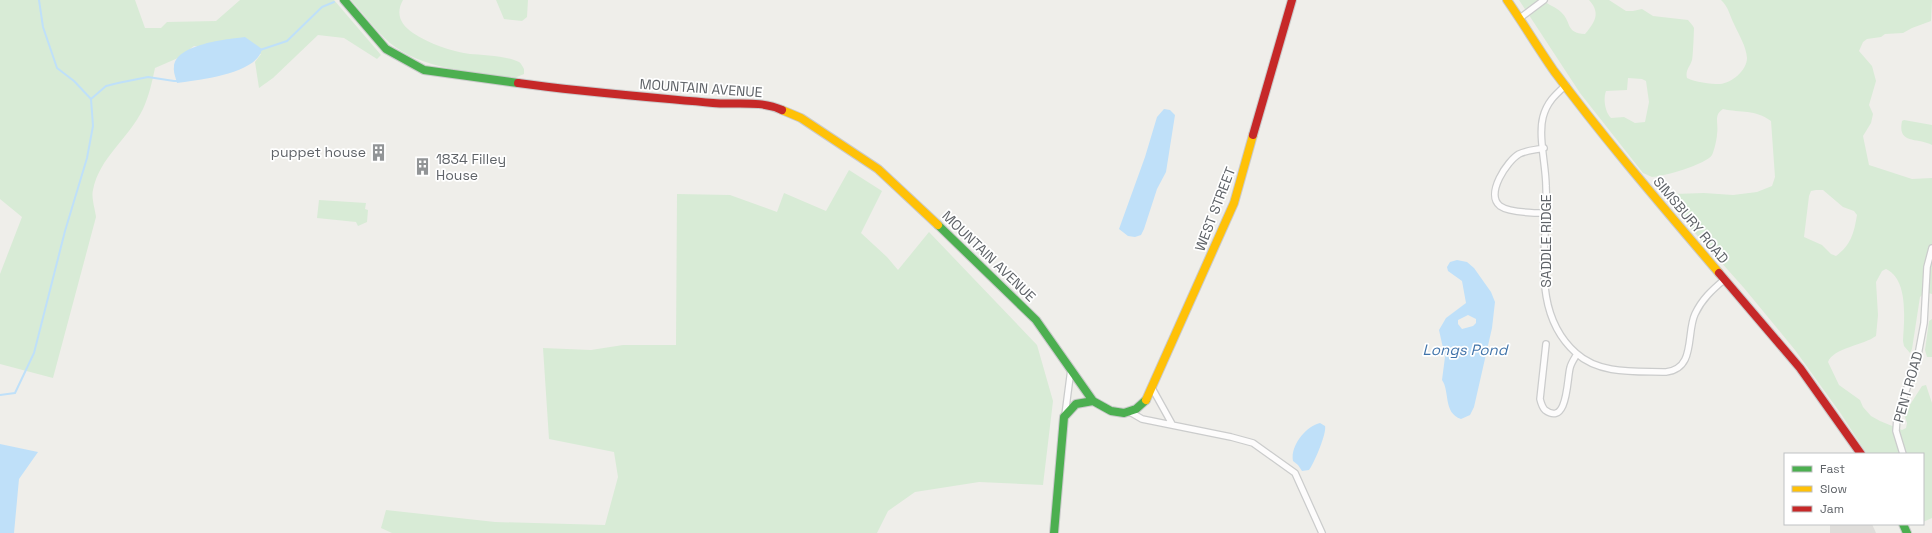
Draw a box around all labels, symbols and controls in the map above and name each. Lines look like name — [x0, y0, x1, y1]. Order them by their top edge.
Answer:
street label: MOUNTAIN AVENUE — [639, 75, 763, 101]
building icon: puppet house — [369, 142, 389, 162]
place label: puppet house — [271, 143, 366, 161]
place label: 1834 Filley House — [436, 150, 506, 184]
building icon: 1834 Filley House — [413, 157, 433, 177]
street label: WEST STREET — [1191, 164, 1239, 254]
street label: SIMSBURY ROAD — [1649, 173, 1733, 267]
street label: SADDLE RIDGE — [1537, 194, 1555, 288]
street label: MOUNTAIN AVENUE — [938, 207, 1040, 305]
water label: Longs Pond — [1423, 340, 1510, 359]
street label: PENT ROAD — [1889, 349, 1927, 425]
legend — [1784, 453, 1924, 525]
text: Fast — [1820, 461, 1845, 477]
text: Slow — [1820, 481, 1847, 497]
text: Jam — [1820, 501, 1844, 517]

